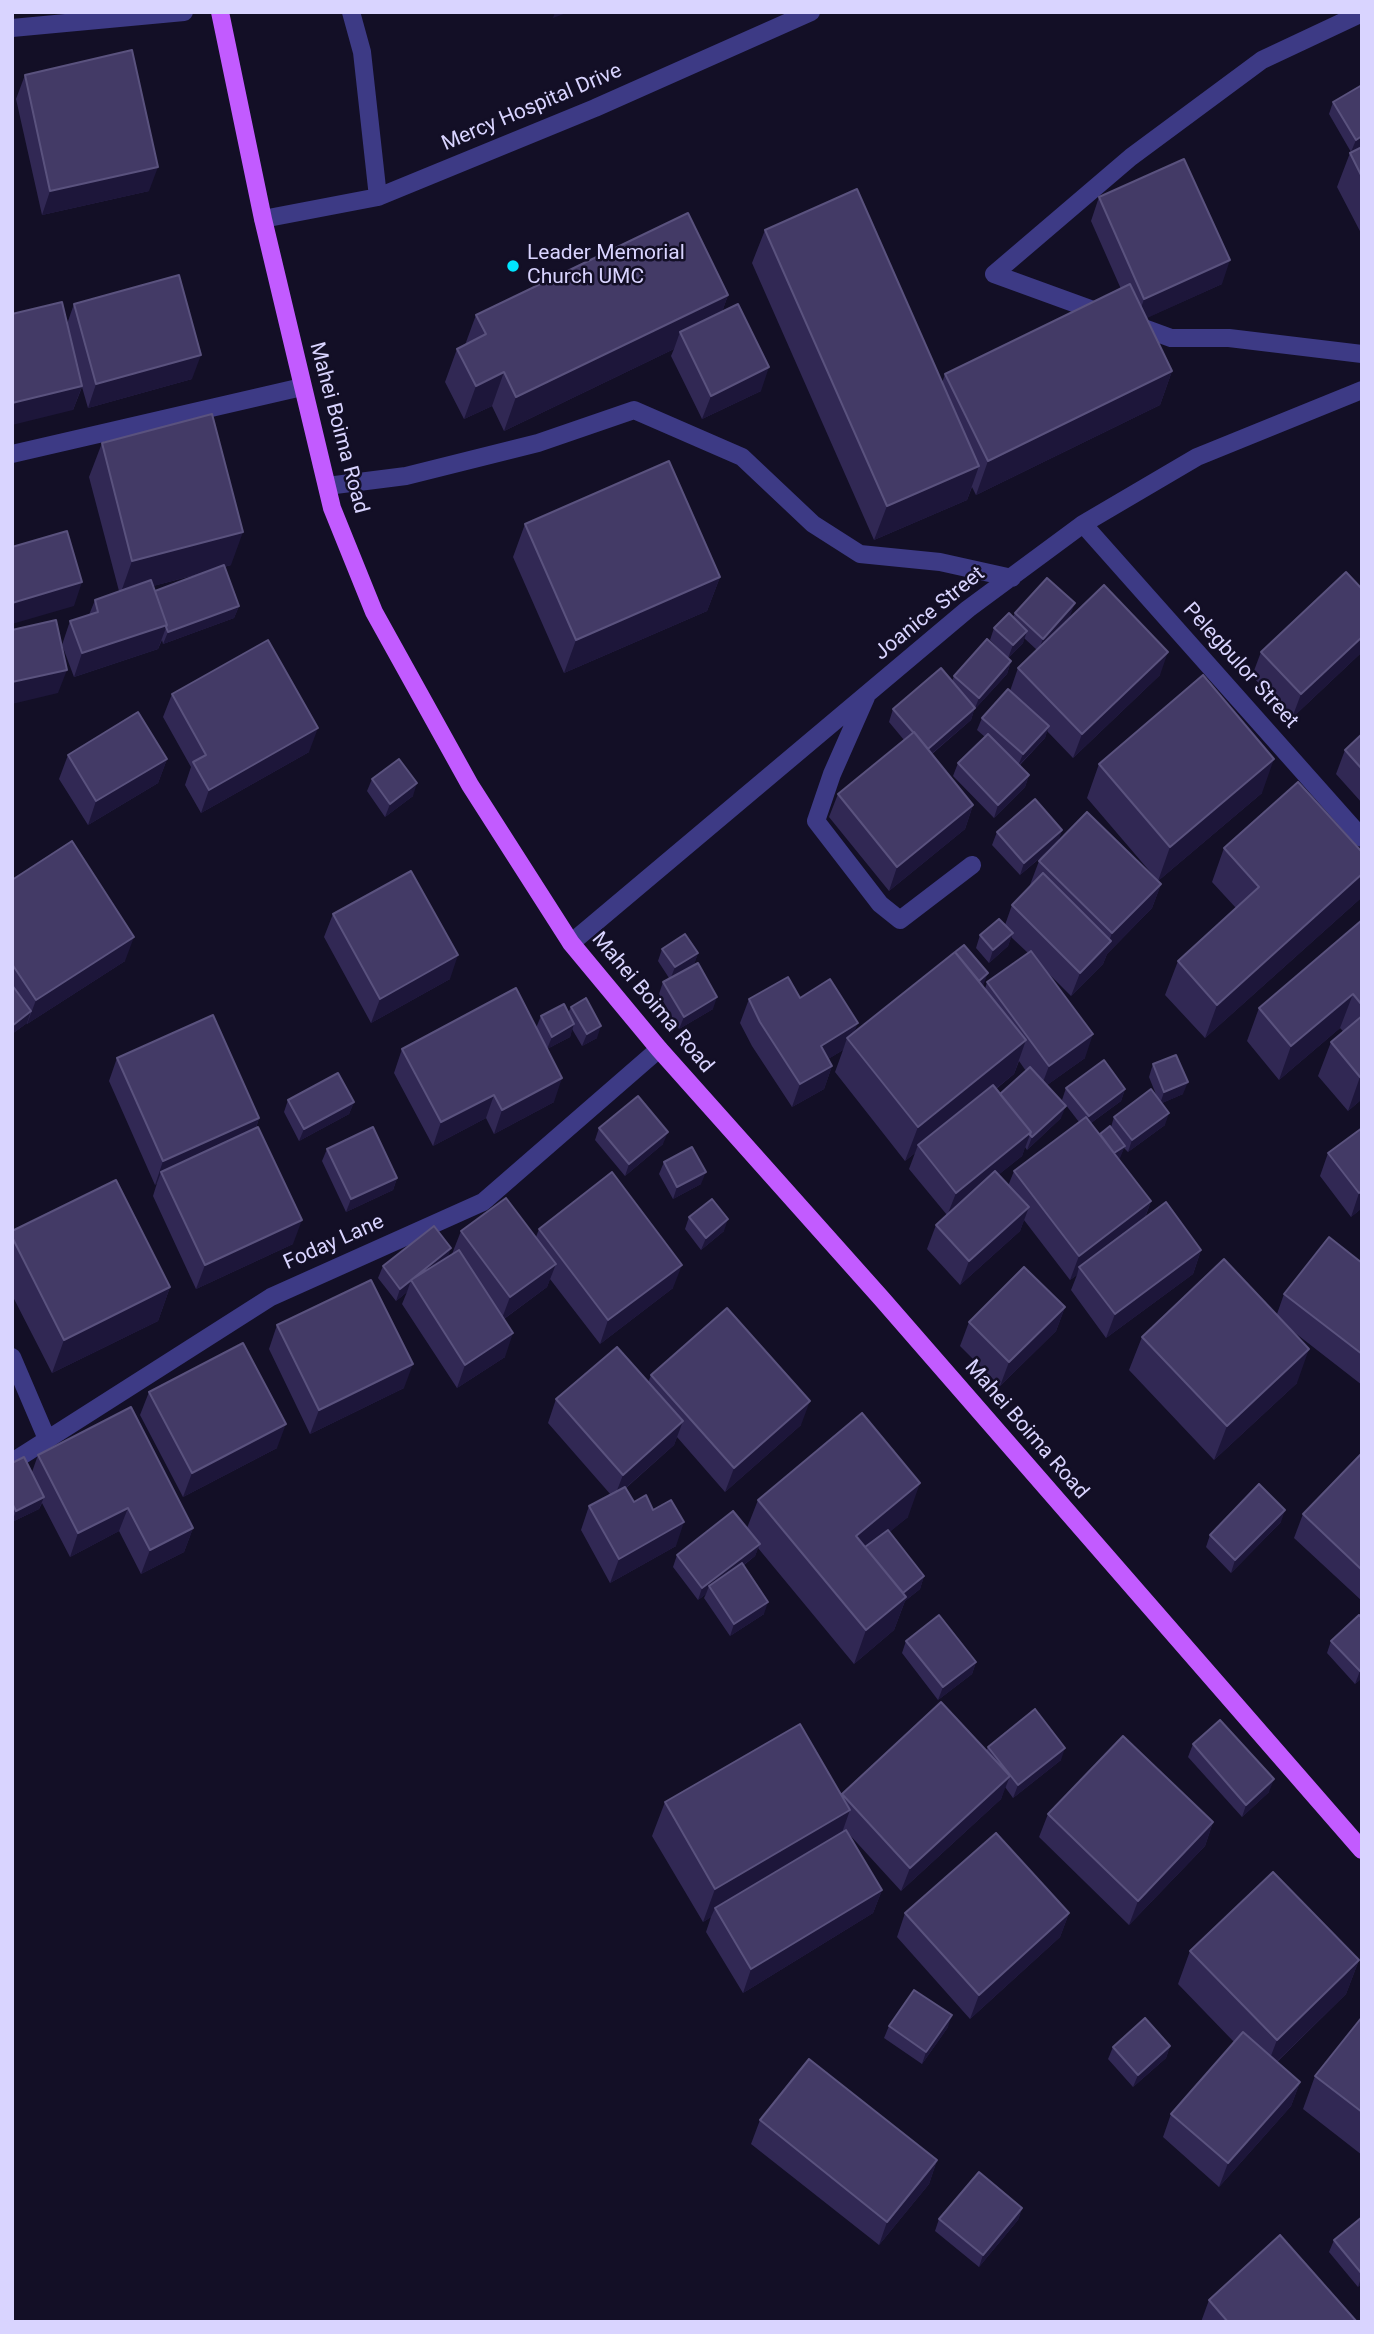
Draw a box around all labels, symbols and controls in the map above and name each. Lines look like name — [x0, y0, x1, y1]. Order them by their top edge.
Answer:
street label: Mercy Hospital Drive — [438, 59, 626, 157]
place label: Leader Memorial Church UMC — [527, 241, 685, 291]
marker: Leader Memorial Church UMC — [505, 258, 521, 274]
street label: Mahei Boima Road — [303, 340, 373, 516]
street label: Joanice Street — [870, 562, 990, 666]
street label: Pelegbulor Street — [1177, 598, 1303, 734]
street label: Mahei Boima Road — [586, 927, 718, 1079]
street label: Foday Lane — [280, 1210, 388, 1276]
street label: Mahei Boima Road — [959, 1355, 1093, 1505]

